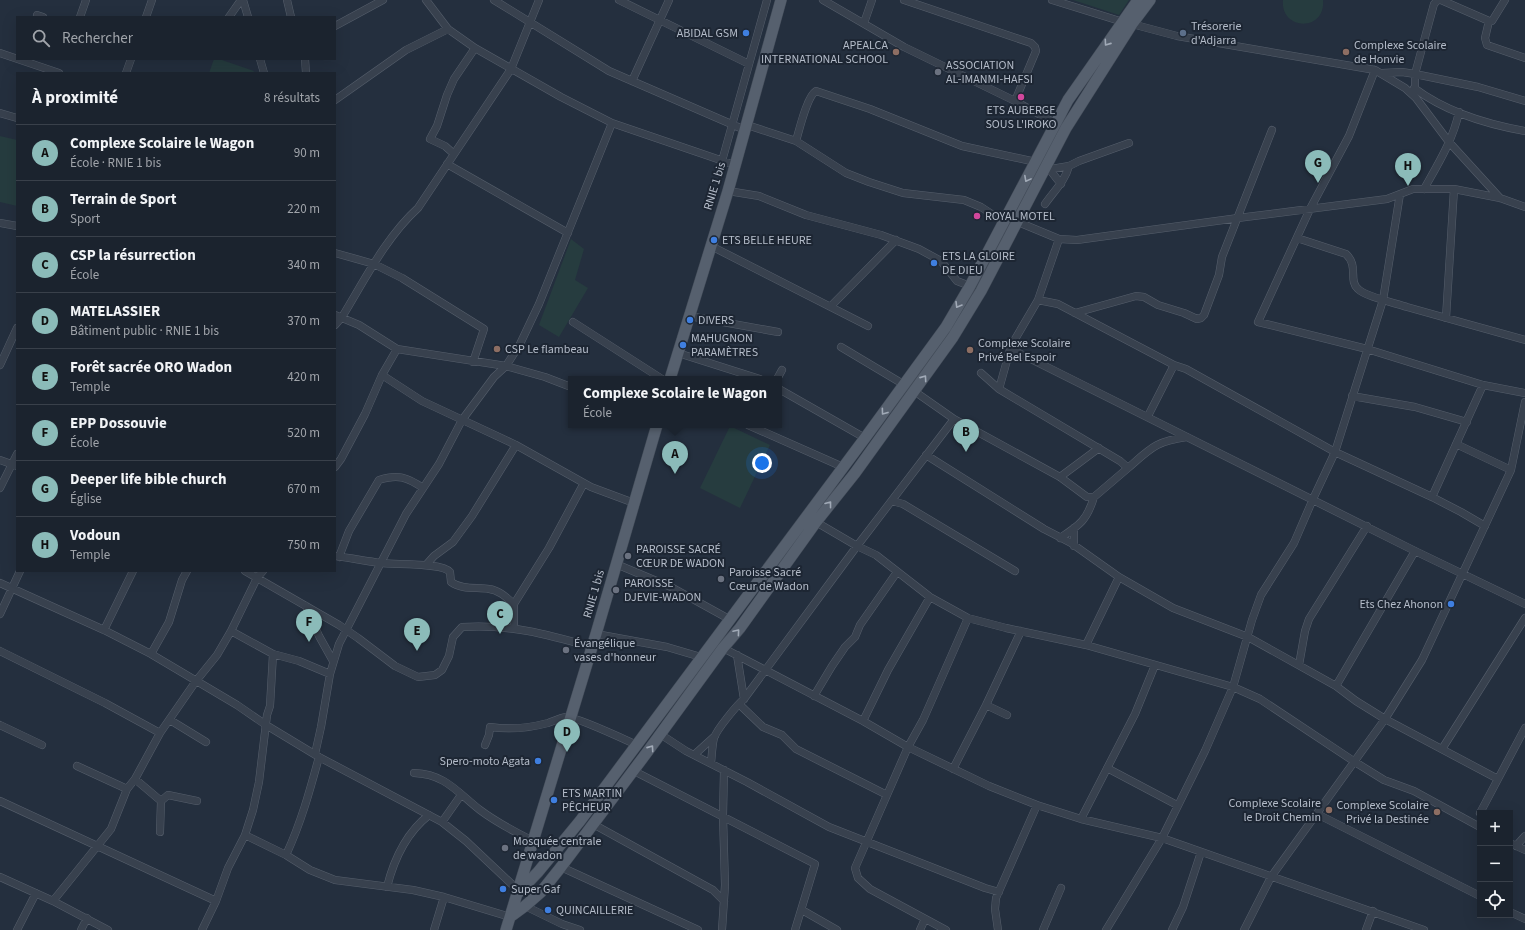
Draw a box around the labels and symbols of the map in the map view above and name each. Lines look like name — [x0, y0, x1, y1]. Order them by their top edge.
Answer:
place label: Trésorerie d'Adjarra — [1191, 18, 1242, 49]
place label: ABIDAL GSM — [677, 25, 738, 42]
marker: ABIDAL GSM — [741, 28, 751, 38]
marker: Trésorerie d'Adjarra — [1178, 28, 1188, 38]
place label: APEALCA INTERNATIONAL SCHOOL — [761, 37, 888, 68]
place label: Complexe Scolaire de Honvie — [1354, 37, 1447, 68]
one-way arrow — [1105, 39, 1112, 46]
marker: APEALCA INTERNATIONAL SCHOOL — [891, 47, 901, 57]
marker: Complexe Scolaire de Honvie — [1341, 47, 1351, 57]
place label: ASSOCIATION AL-IMANMI-HAFSI — [946, 57, 1033, 88]
marker: ASSOCIATION AL-IMANMI-HAFSI — [933, 67, 943, 77]
marker: ETS AUBERGE SOUS L'IROKO — [1016, 92, 1026, 102]
place label: ETS AUBERGE SOUS L'IROKO — [985, 102, 1057, 133]
pin: G — [1305, 150, 1331, 183]
pin: H — [1395, 153, 1421, 186]
street label: RNIE 1 bis — [700, 160, 730, 212]
one-way arrow — [1024, 175, 1031, 182]
place label: ROYAL MOTEL — [985, 208, 1055, 225]
marker: ROYAL MOTEL — [972, 211, 982, 221]
place label: ETS BELLE HEURE — [722, 232, 812, 249]
marker: ETS BELLE HEURE — [709, 235, 719, 245]
place label: ETS LA GLOIRE DE DIEU — [942, 248, 1015, 279]
marker: ETS LA GLOIRE DE DIEU — [929, 258, 939, 268]
one-way arrow — [955, 301, 962, 308]
place label: DIVERS — [698, 312, 734, 329]
marker: DIVERS — [685, 315, 695, 325]
place label: MAHUGNON PARAMÈTRES — [691, 330, 758, 361]
place label: Complexe Scolaire Privé Bel Espoir — [978, 335, 1071, 366]
marker: MAHUGNON PARAMÈTRES — [678, 340, 688, 350]
place label: CSP Le flambeau — [505, 341, 589, 358]
marker: CSP Le flambeau — [492, 344, 502, 354]
marker: Complexe Scolaire Privé Bel Espoir — [965, 345, 975, 355]
one-way arrow — [919, 375, 927, 382]
one-way arrow — [881, 407, 888, 414]
pin: B — [953, 419, 979, 452]
pin: A — [662, 441, 688, 474]
your location — [752, 453, 772, 473]
one-way arrow — [825, 502, 832, 509]
place label: PAROISSE SACRÉ CŒUR DE WADON — [636, 541, 725, 572]
marker: PAROISSE SACRÉ CŒUR DE WADON — [623, 551, 633, 561]
place label: Paroisse Sacré Cœur de Wadon — [729, 564, 809, 595]
street label: RNIE 1 bis — [579, 568, 609, 620]
marker: Paroisse Sacré Cœur de Wadon — [716, 574, 726, 584]
place label: PAROISSE DJEVIE-WADON — [624, 575, 701, 606]
marker: PAROISSE DJEVIE-WADON — [611, 585, 621, 595]
place label: Ets Chez Ahonon — [1360, 596, 1443, 613]
marker: Ets Chez Ahonon — [1446, 599, 1456, 609]
pin: C — [487, 601, 513, 634]
pin: F — [296, 609, 322, 642]
pin: E — [404, 618, 430, 651]
one-way arrow — [732, 630, 739, 637]
place label: Évangélique vases d'honneur — [574, 635, 657, 666]
marker: Évangélique vases d'honneur — [561, 645, 571, 655]
pin: D — [554, 719, 580, 752]
one-way arrow — [646, 745, 653, 752]
place label: Spero-moto Agata — [439, 753, 530, 770]
marker: Spero-moto Agata — [533, 756, 543, 766]
place label: ETS MARTIN PÊCHEUR — [562, 785, 622, 816]
marker: ETS MARTIN PÊCHEUR — [549, 795, 559, 805]
place label: Complexe Scolaire le Droit Chemin — [1228, 795, 1321, 826]
place label: Complexe Scolaire Privé la Destinée — [1336, 797, 1429, 828]
marker: Complexe Scolaire le Droit Chemin — [1324, 805, 1334, 815]
marker: Complexe Scolaire Privé la Destinée — [1432, 807, 1442, 817]
place label: Mosquée centrale de wadon — [513, 833, 602, 864]
marker: Mosquée centrale de wadon — [500, 843, 510, 853]
place label: Super Gaf — [511, 881, 561, 898]
marker: Super Gaf — [498, 884, 508, 894]
place label: QUINCAILLERIE — [556, 902, 633, 919]
marker: QUINCAILLERIE — [543, 905, 553, 915]

